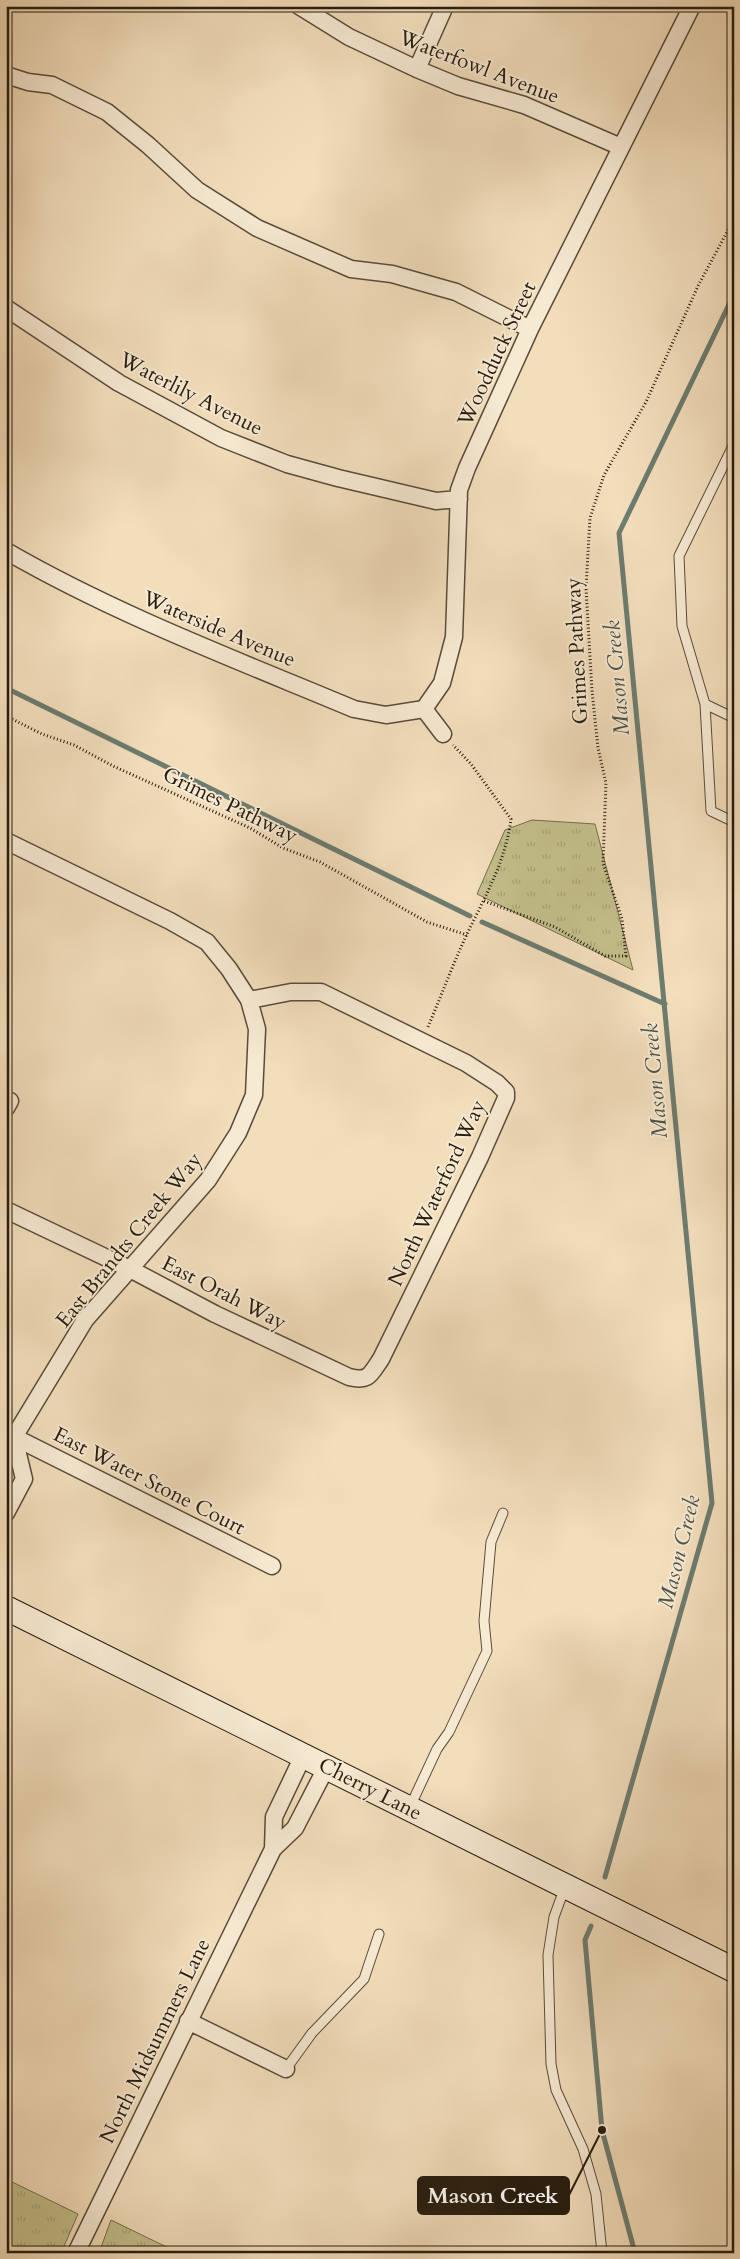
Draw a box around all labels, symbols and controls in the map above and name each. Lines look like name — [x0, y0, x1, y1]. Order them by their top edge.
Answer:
street label: Waterfowl Avenue — [394, 23, 563, 111]
street label: Woodduck Street — [450, 277, 543, 432]
street label: Waterlily Avenue — [113, 345, 268, 443]
street label: Grimes Pathway — [559, 577, 595, 725]
street label: Waterside Avenue — [137, 583, 300, 674]
water label: Mason Creek — [597, 619, 637, 737]
street label: Grimes Pathway — [158, 760, 302, 850]
water label: Mason Creek — [635, 1022, 675, 1140]
street label: North Waterford Way — [381, 1095, 493, 1291]
street label: East Brandts Creek Way — [49, 1146, 209, 1334]
street label: East Orah Way — [156, 1249, 292, 1337]
street label: East Water Stone Court — [48, 1420, 250, 1542]
water label: Mason Creek — [650, 1492, 708, 1612]
street label: Cherry Lane — [313, 1751, 427, 1827]
street label: North Midsummers Lane — [93, 1934, 217, 2148]
callout: Mason Creek — [418, 2177, 569, 2214]
text: Mason Creek — [427, 2181, 559, 2211]

